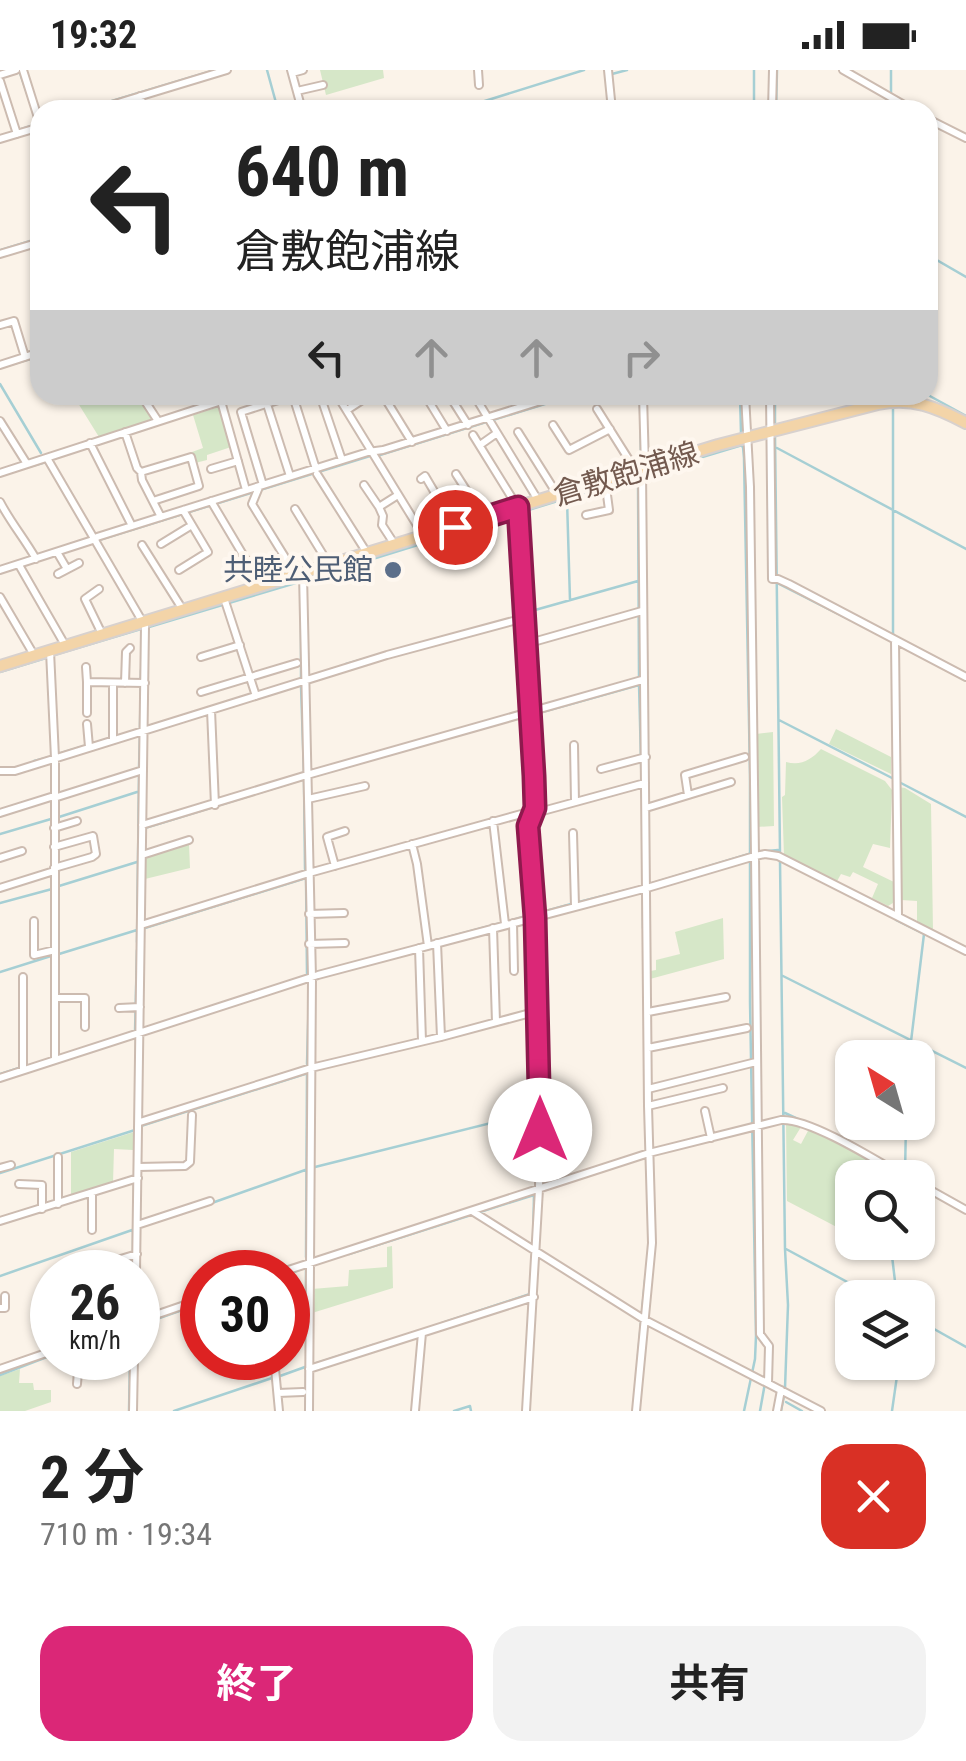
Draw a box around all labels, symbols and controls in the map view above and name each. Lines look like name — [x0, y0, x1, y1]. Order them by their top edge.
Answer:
text: 19:32 — [50, 13, 137, 57]
text: 640 m — [235, 131, 409, 213]
icon: left — [70, 140, 200, 270]
text: 倉敷飽浦線 — [235, 225, 460, 278]
icon: left — [299, 330, 354, 385]
icon: ahead — [404, 330, 459, 385]
icon: ahead — [509, 330, 564, 385]
icon: right — [614, 330, 669, 385]
street label: 倉敷飽浦線 — [549, 435, 703, 512]
pin — [413, 485, 498, 570]
icon: arrive — [428, 500, 483, 555]
place label: 共睦公民館 — [223, 552, 373, 587]
marker: 共睦公民館 — [382, 559, 404, 581]
north arrow — [835, 1040, 935, 1140]
map controls — [835, 1040, 935, 1380]
position arrow — [488, 1078, 592, 1182]
button: search — [835, 1160, 935, 1260]
speed limit sign: 30 — [180, 1250, 310, 1380]
text: 26 — [70, 1274, 120, 1332]
button: layers — [835, 1280, 935, 1380]
text: km/h — [69, 1326, 121, 1355]
text: 2 分 — [40, 1442, 144, 1513]
button: close — [821, 1444, 926, 1549]
text: 710 m · 19:34 — [40, 1515, 212, 1553]
button: 終了 — [40, 1626, 473, 1741]
button: 共有 — [493, 1626, 926, 1741]

